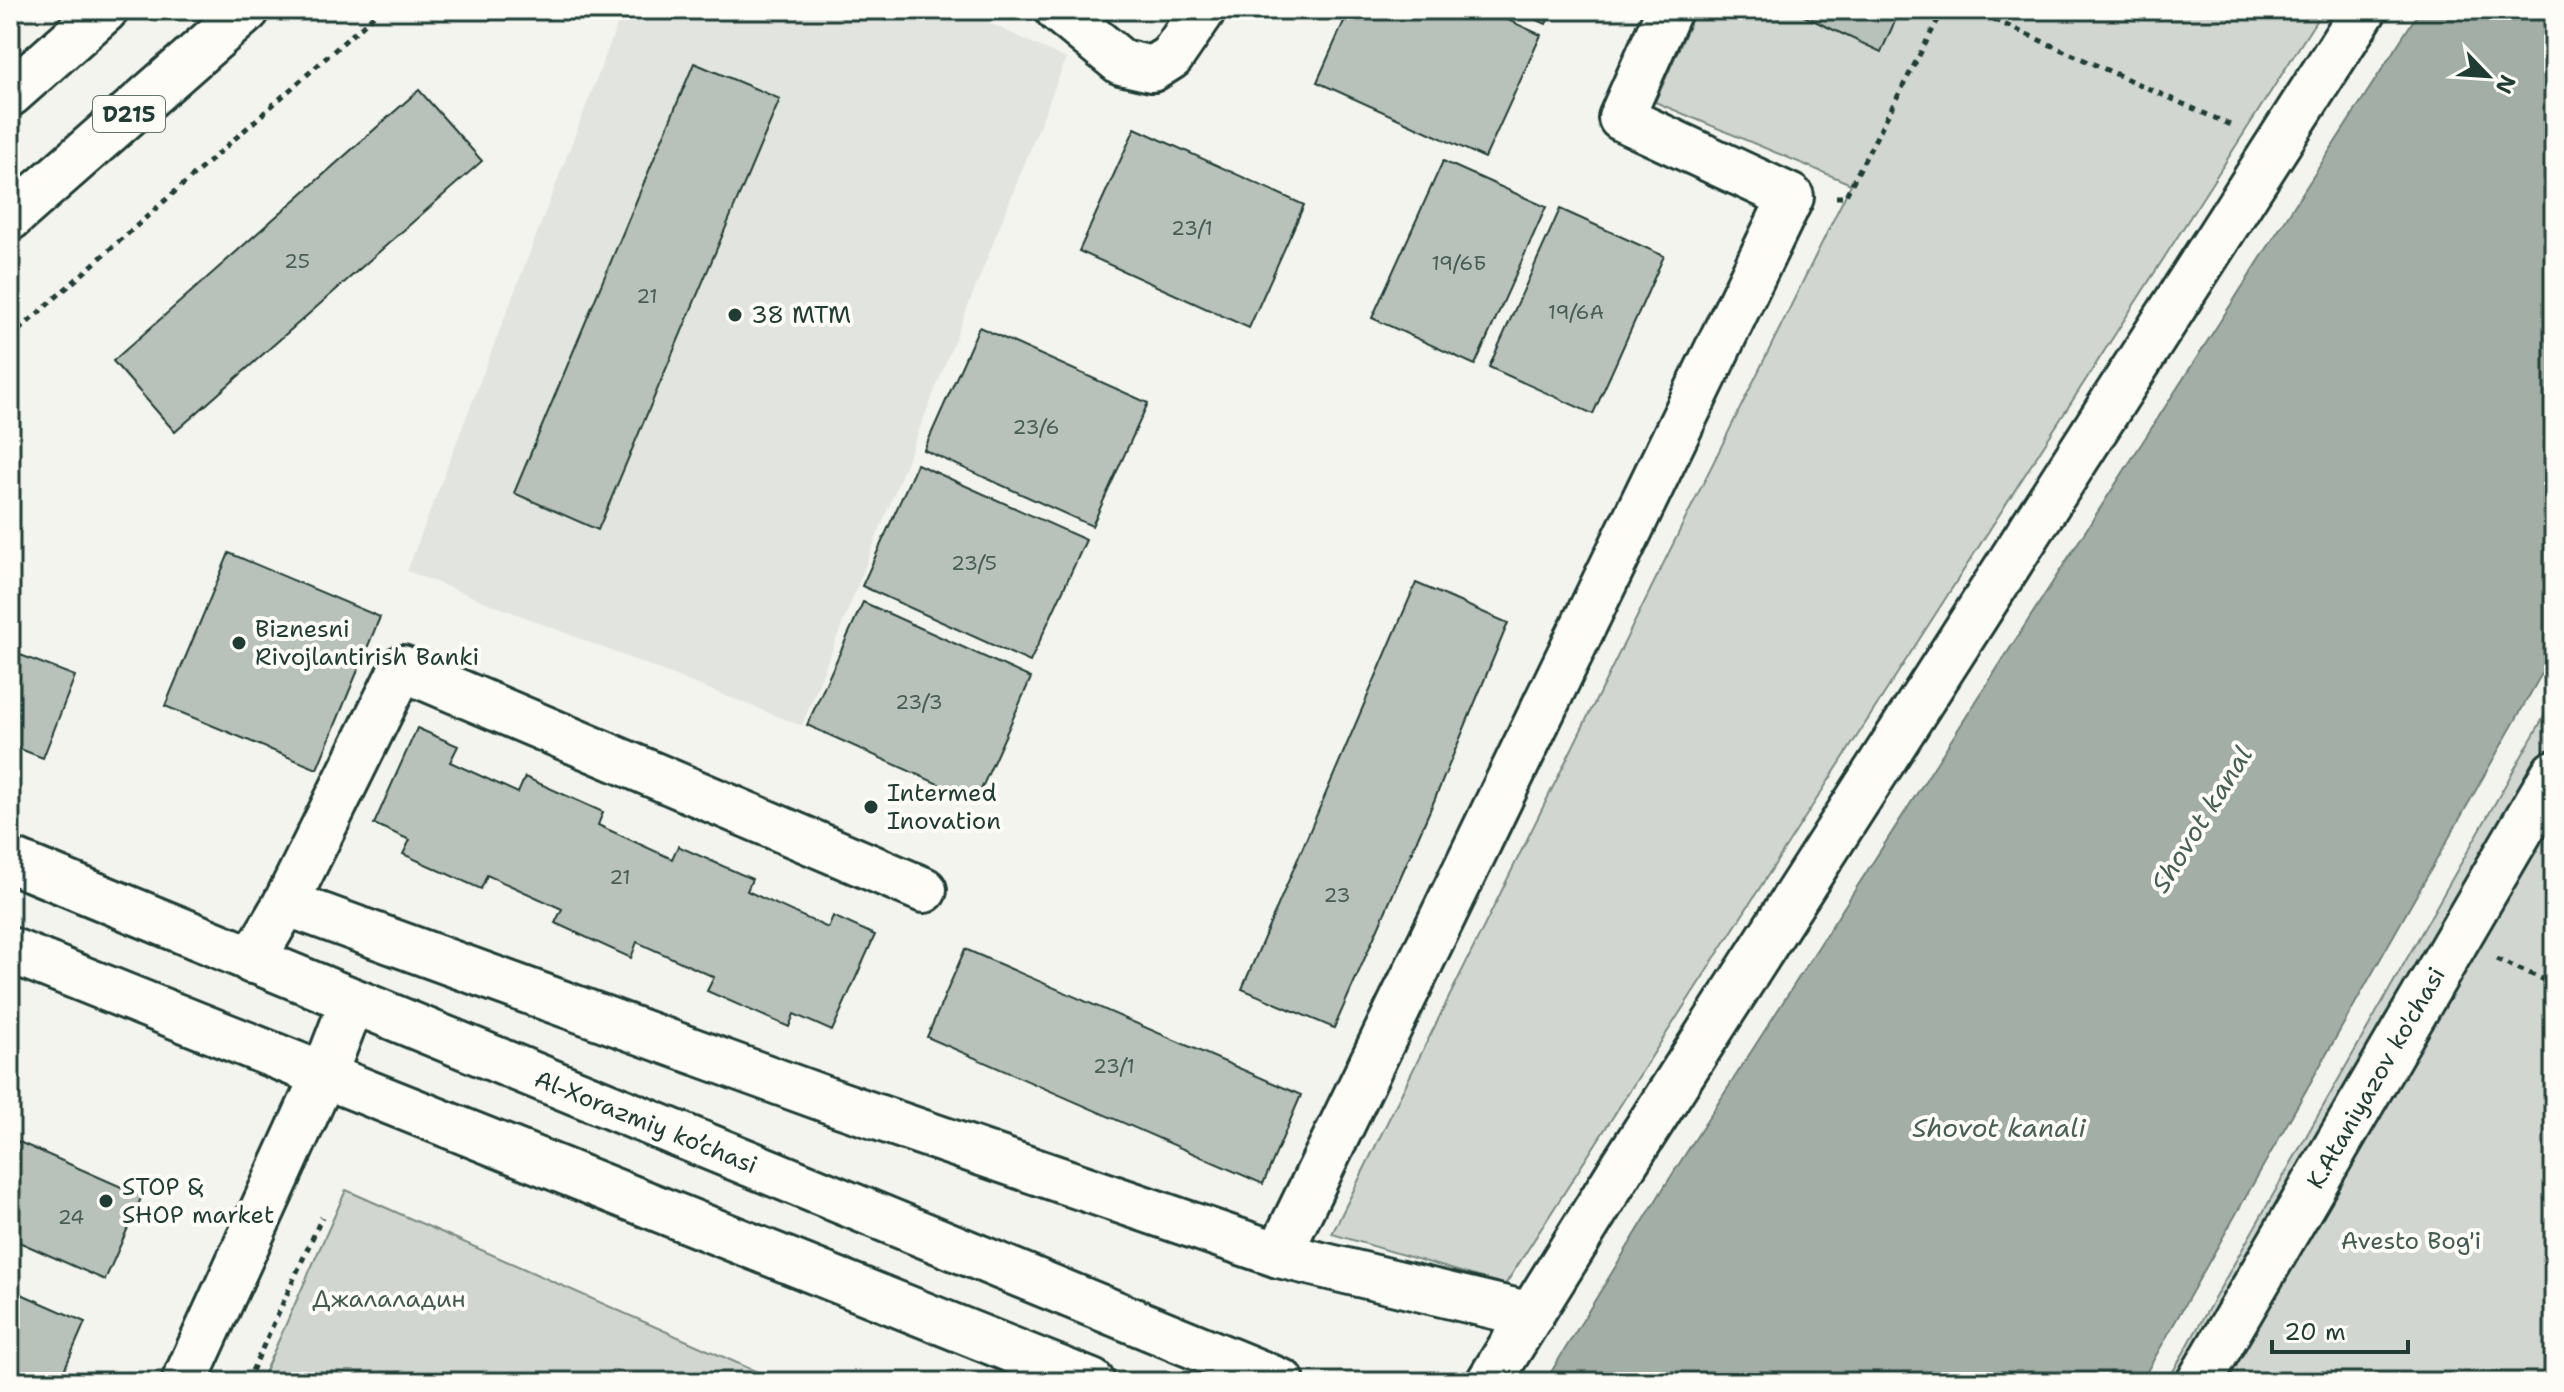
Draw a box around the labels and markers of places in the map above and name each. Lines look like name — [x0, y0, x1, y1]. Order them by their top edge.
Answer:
place label: 38 MTM — [751, 299, 851, 331]
marker: 38 MTM — [726, 306, 744, 324]
place label: Biznesni Rivojlantirish Banki — [255, 613, 479, 673]
marker: Biznesni Rivojlantirish Banki — [230, 634, 248, 652]
place label: Intermed Inovation — [887, 777, 1001, 837]
marker: Intermed Inovation — [862, 798, 880, 816]
place label: STOP & SHOP market — [122, 1171, 274, 1231]
marker: STOP & SHOP market — [97, 1192, 115, 1210]

